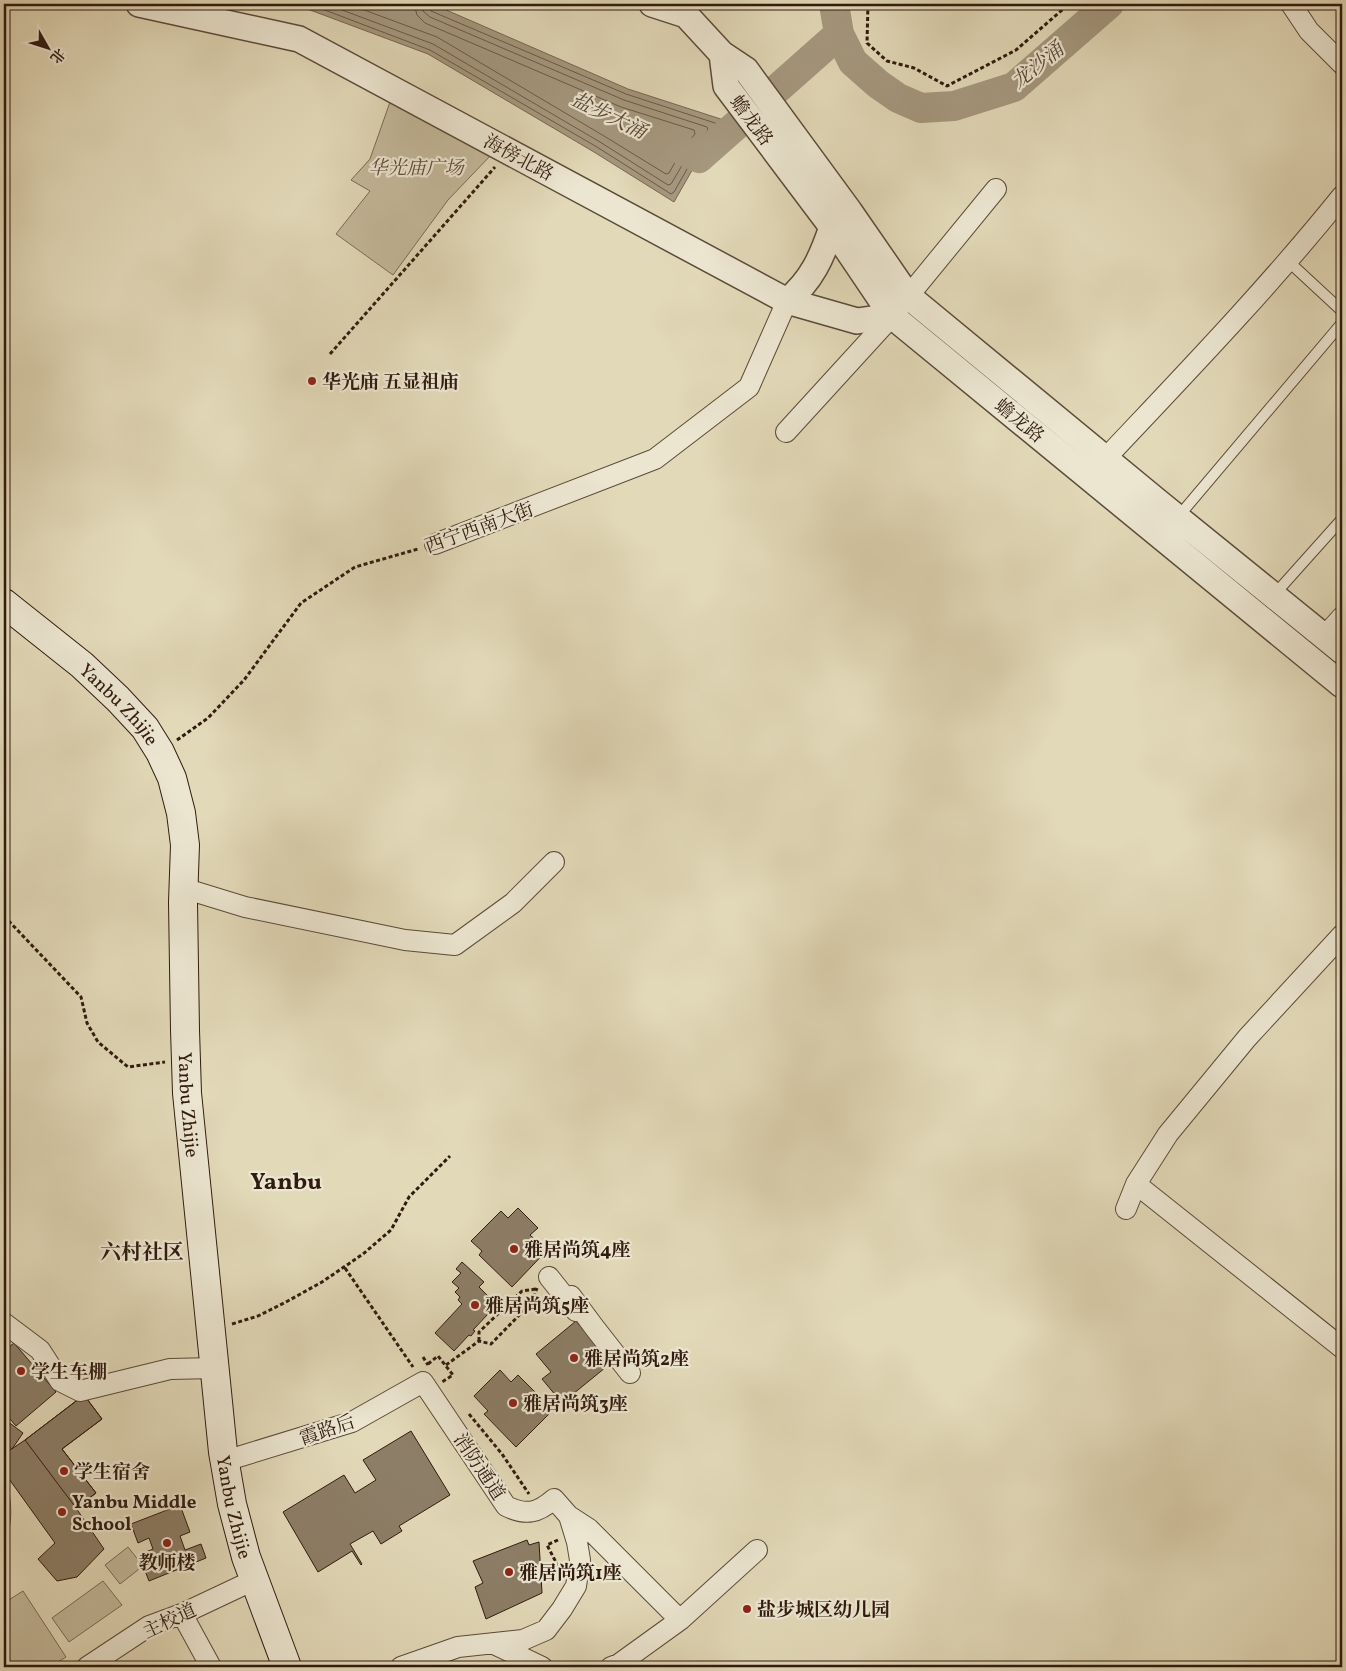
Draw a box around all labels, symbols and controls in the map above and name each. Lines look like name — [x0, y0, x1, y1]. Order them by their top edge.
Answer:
north arrow — [22, 22, 72, 72]
water label: 龙沙涌 — [1006, 36, 1072, 96]
text: 北 — [45, 44, 69, 67]
water label: 盐步大涌 — [566, 87, 652, 148]
street label: 蟾龙路 — [723, 91, 778, 152]
street label: 海傍北路 — [478, 129, 558, 188]
park label: 华光庙广场 — [368, 156, 465, 182]
place label: 华光庙 五显祖庙 — [322, 370, 459, 396]
marker: 华光庙 五显祖庙 — [306, 375, 318, 387]
street label: 蟾龙路 — [988, 394, 1049, 450]
street label: 西宁西南大街 — [422, 497, 538, 561]
street label: Yanbu Zhijie — [73, 658, 164, 751]
street label: Yanbu Zhijie — [171, 1052, 204, 1159]
district label: Yanbu — [250, 1166, 322, 1200]
place label: 雅居尚筑4座 — [524, 1238, 631, 1264]
district label: 六村社区 — [100, 1239, 184, 1268]
marker: 雅居尚筑4座 — [508, 1243, 520, 1255]
place label: 雅居尚筑5座 — [485, 1294, 589, 1320]
marker: 雅居尚筑5座 — [469, 1299, 481, 1311]
place label: 雅居尚筑2座 — [584, 1347, 689, 1373]
marker: 雅居尚筑2座 — [568, 1352, 580, 1364]
place label: 学生车棚 — [31, 1360, 107, 1386]
marker: 学生车棚 — [15, 1365, 27, 1377]
place label: 雅居尚筑3座 — [523, 1392, 628, 1418]
marker: 雅居尚筑3座 — [507, 1397, 519, 1409]
street label: 霞路后 — [296, 1409, 359, 1452]
street label: 消防通道 — [446, 1428, 510, 1506]
street label: Yanbu Zhijie — [209, 1453, 257, 1562]
place label: 学生宿舍 — [74, 1460, 150, 1486]
marker: 学生宿舍 — [58, 1465, 70, 1477]
place label: Yanbu Middle School — [72, 1490, 197, 1538]
marker: Yanbu Middle School — [56, 1506, 68, 1518]
marker: 教师楼 — [161, 1537, 173, 1549]
place label: 教师楼 — [138, 1551, 196, 1577]
place label: 雅居尚筑1座 — [519, 1561, 622, 1587]
marker: 雅居尚筑1座 — [503, 1566, 515, 1578]
street label: 主校道 — [139, 1598, 201, 1646]
place label: 盐步城区幼儿园 — [757, 1598, 890, 1624]
marker: 盐步城区幼儿园 — [741, 1603, 753, 1615]

